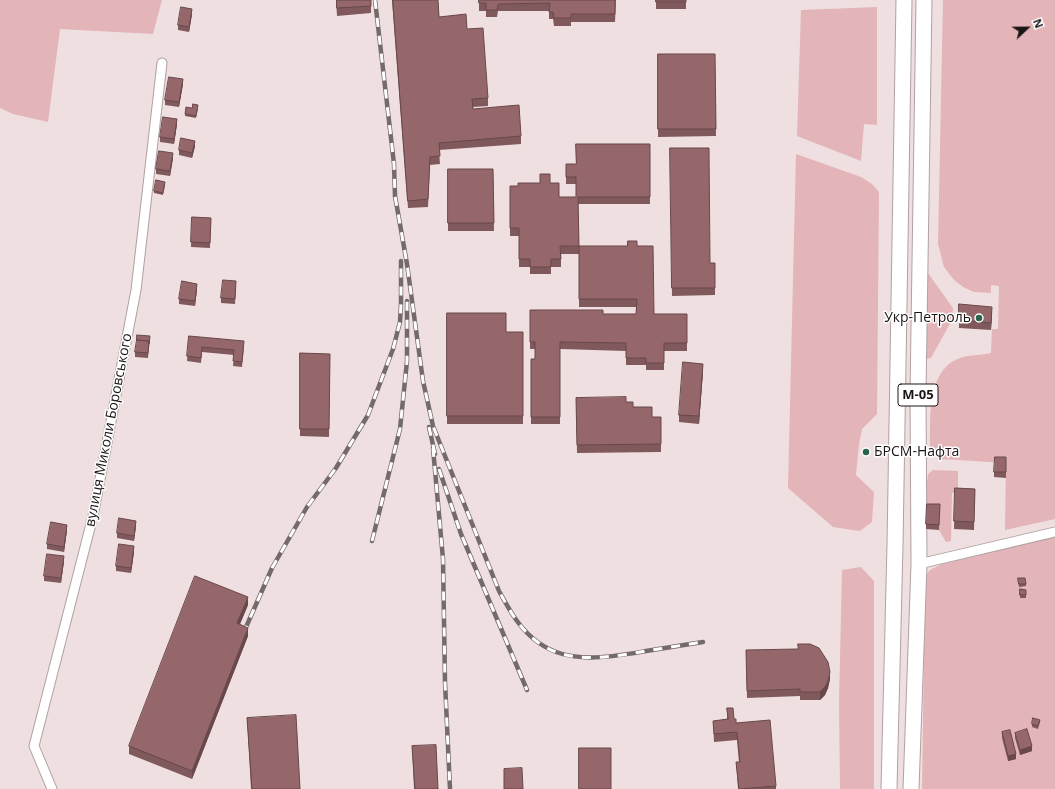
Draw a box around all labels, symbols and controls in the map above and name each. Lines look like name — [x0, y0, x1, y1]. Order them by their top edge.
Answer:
north arrow — [1007, 8, 1047, 48]
text: N — [1030, 16, 1047, 30]
place label: Укр-Петроль — [884, 310, 971, 326]
marker: Укр-Петроль — [974, 313, 984, 323]
street label: вулиця Миколи Боровського — [82, 332, 136, 528]
road number: М-05 — [898, 384, 938, 406]
place label: БРСМ-Нафта — [874, 444, 959, 460]
marker: БРСМ-Нафта — [861, 447, 871, 457]

